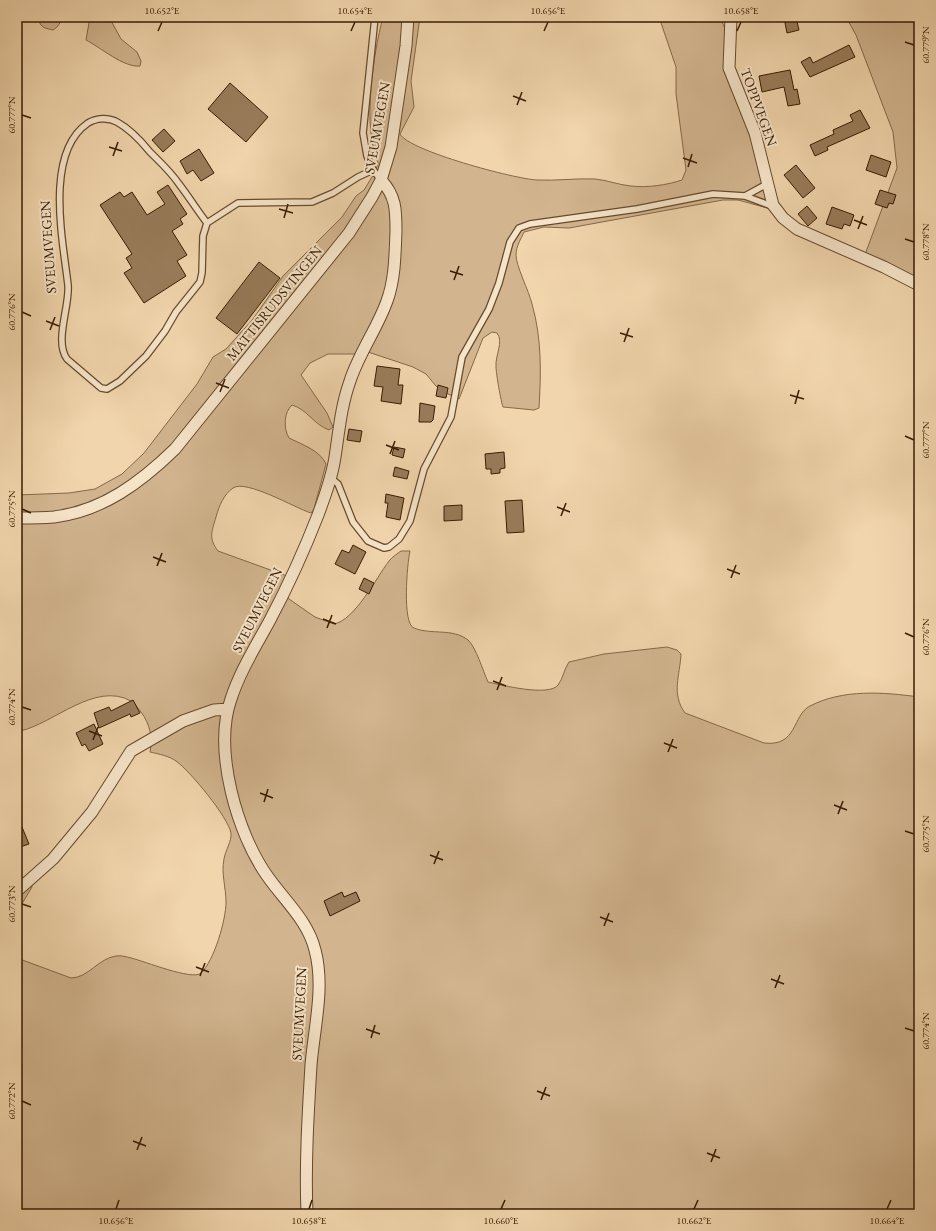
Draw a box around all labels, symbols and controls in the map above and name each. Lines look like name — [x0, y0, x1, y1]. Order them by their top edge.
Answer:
text: 10.652°E — [145, 4, 180, 17]
text: 10.654°E — [338, 4, 373, 17]
text: 10.656°E — [531, 4, 566, 17]
text: 10.658°E — [724, 4, 759, 17]
text: 60.779°N — [919, 26, 932, 64]
street label: TOPPVEGEN — [737, 66, 781, 148]
street label: SVEUMVEGEN — [360, 81, 394, 175]
text: 60.777°N — [5, 96, 18, 134]
street label: SVEUMVEGEN — [36, 200, 60, 294]
text: 60.778°N — [919, 223, 932, 261]
street label: MATTISRUDSVINGEN — [222, 242, 326, 364]
text: 60.776°N — [5, 293, 18, 331]
text: 60.777°N — [919, 421, 932, 459]
text: 60.775°N — [5, 490, 18, 528]
street label: SVEUMVEGEN — [228, 564, 286, 656]
text: 60.776°N — [919, 618, 932, 656]
text: 60.774°N — [5, 688, 18, 726]
text: 60.775°N — [919, 815, 932, 853]
text: 60.773°N — [5, 885, 18, 923]
street label: SVEUMVEGEN — [288, 967, 310, 1061]
text: 60.774°N — [919, 1012, 932, 1050]
text: 60.772°N — [5, 1082, 18, 1120]
text: 10.656°E — [99, 1214, 134, 1227]
text: 10.658°E — [292, 1214, 327, 1227]
text: 10.660°E — [484, 1214, 519, 1227]
text: 10.662°E — [677, 1214, 712, 1227]
text: 10.664°E — [870, 1214, 905, 1227]

